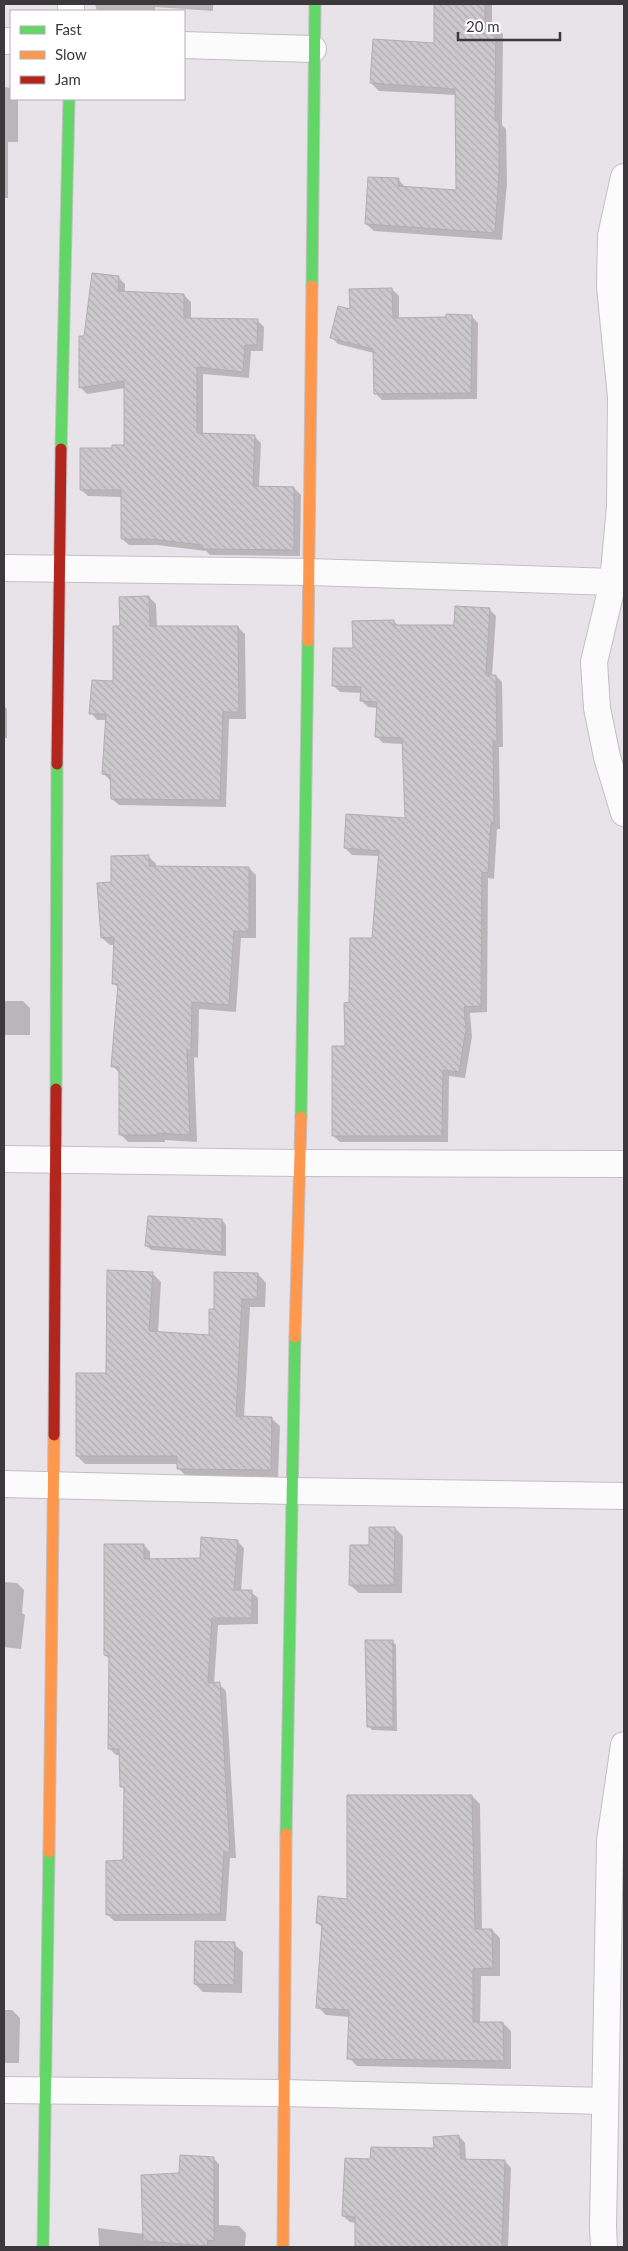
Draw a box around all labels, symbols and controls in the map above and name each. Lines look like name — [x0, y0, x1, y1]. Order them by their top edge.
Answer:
legend — [10, 10, 185, 100]
scale bar — [458, 10, 560, 42]
text: 20 m — [466, 17, 500, 35]
text: Fast — [55, 20, 82, 38]
text: Slow — [55, 45, 87, 63]
text: Jam — [55, 70, 81, 88]

